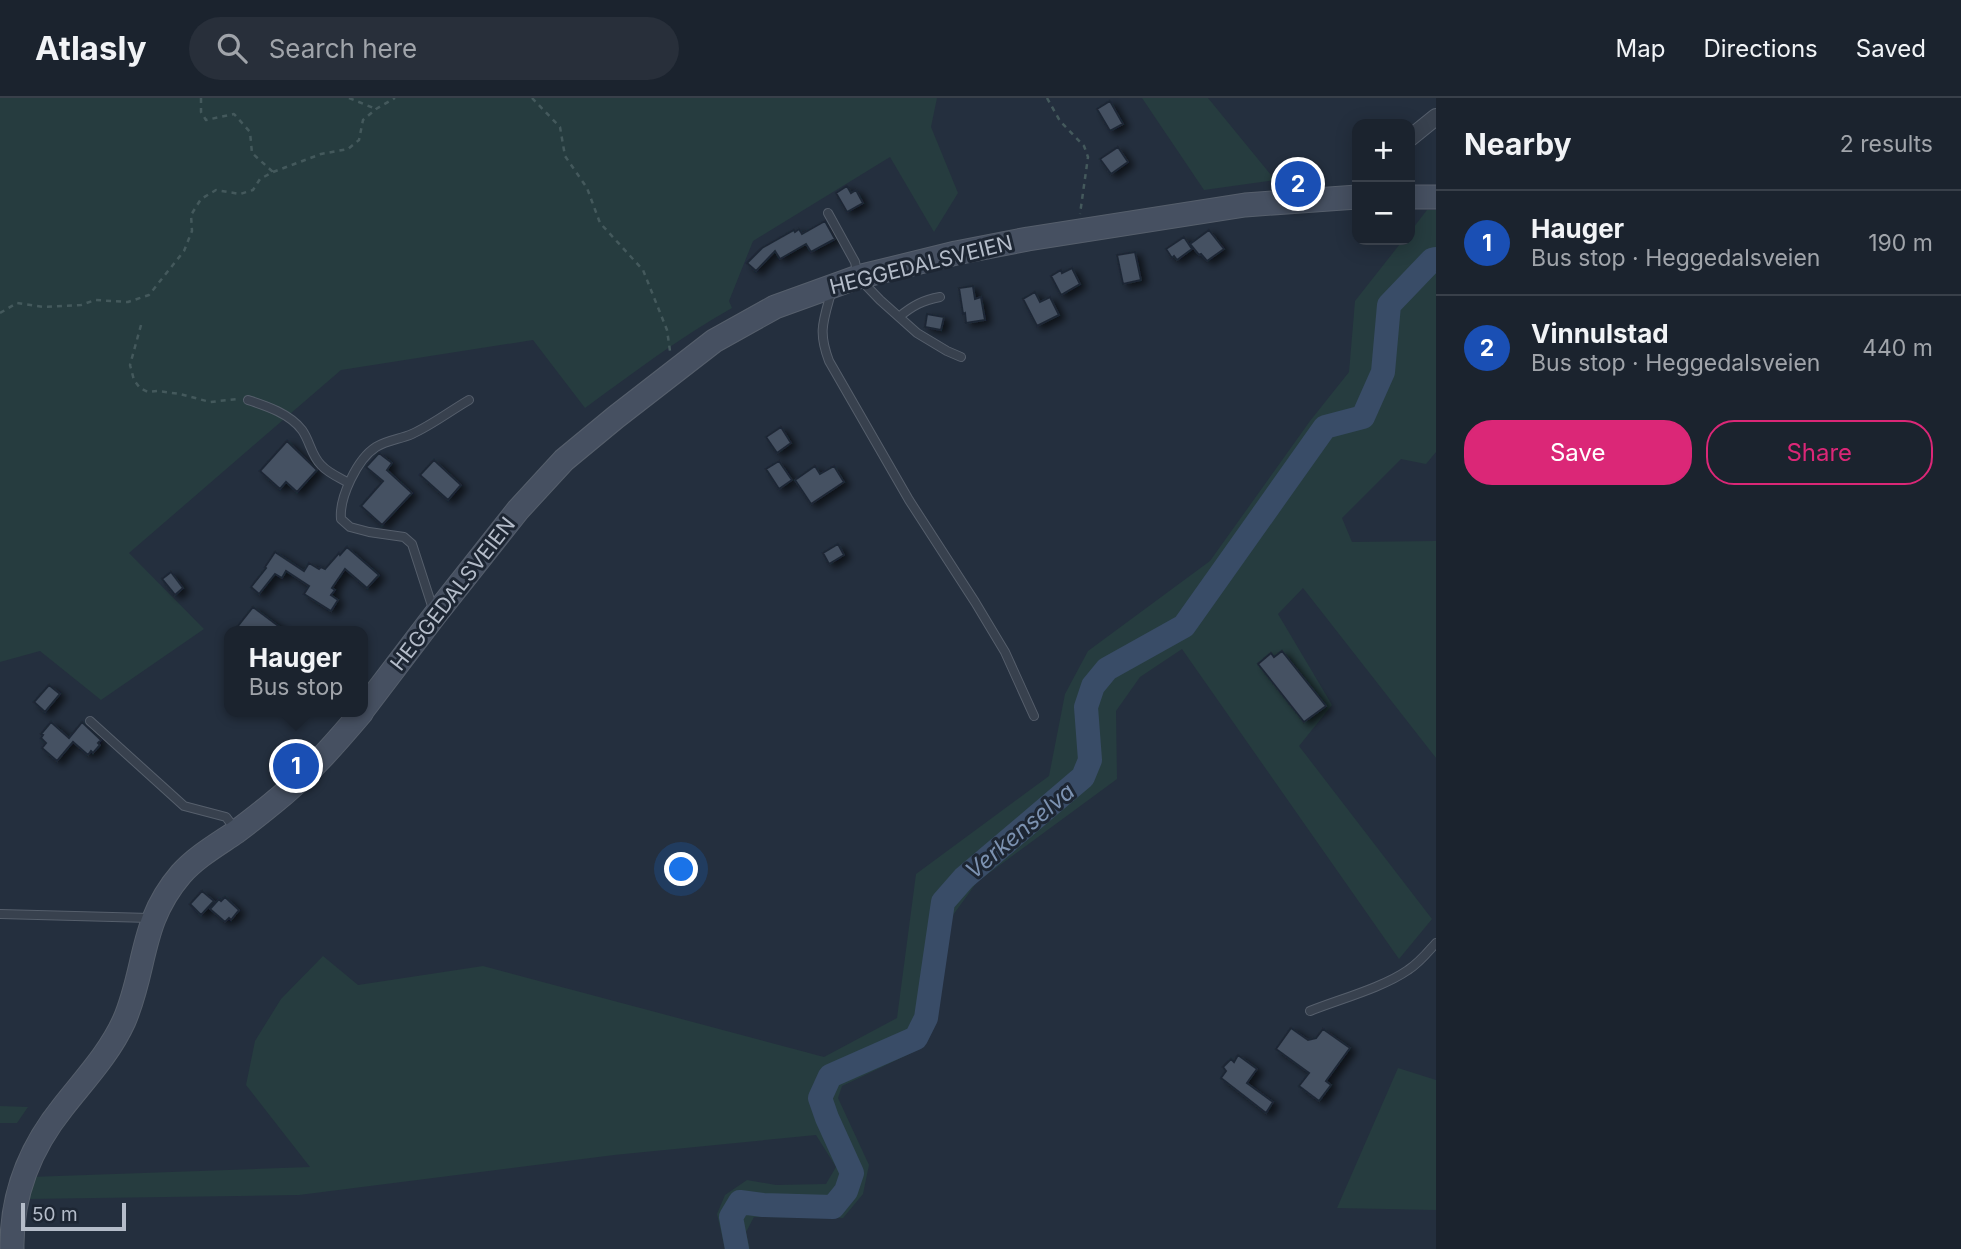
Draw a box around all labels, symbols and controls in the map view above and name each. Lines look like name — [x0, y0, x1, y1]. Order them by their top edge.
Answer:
search box — [189, 17, 679, 80]
text: Atlasly — [35, 28, 147, 68]
icon: search — [213, 29, 251, 67]
text: Search here — [269, 33, 417, 64]
text: Map — [1616, 34, 1665, 63]
text: Directions — [1703, 34, 1818, 63]
text: Saved — [1856, 34, 1926, 63]
map controls — [1352, 119, 1415, 245]
button: + — [1352, 119, 1415, 182]
text: Nearby — [1464, 126, 1572, 162]
text: 2 results — [1840, 130, 1933, 158]
pin: 2 — [1275, 158, 1321, 210]
button: − — [1352, 182, 1415, 245]
text: Hauger — [1531, 213, 1624, 244]
text: 1 — [1482, 229, 1492, 257]
text: 190 m — [1868, 229, 1933, 257]
street label: HEGGEDALSVEIEN — [827, 230, 1015, 299]
text: Bus stop · Heggedalsveien — [1531, 244, 1820, 272]
text: Vinnulstad — [1531, 318, 1669, 349]
text: 2 — [1480, 334, 1494, 362]
text: 440 m — [1862, 334, 1933, 362]
text: Bus stop · Heggedalsveien — [1531, 349, 1820, 377]
button: Save — [1464, 420, 1692, 485]
button: Share — [1706, 420, 1933, 485]
street label: HEGGEDALSVEIEN — [385, 512, 520, 675]
popup — [224, 626, 368, 717]
text: Hauger — [249, 642, 342, 673]
text: Bus stop — [249, 673, 343, 701]
pin: 1 — [273, 740, 319, 792]
water label: Verkenselva — [960, 777, 1080, 885]
your location — [664, 852, 698, 886]
scale bar — [21, 1200, 126, 1232]
text: 50 m — [32, 1203, 78, 1226]

